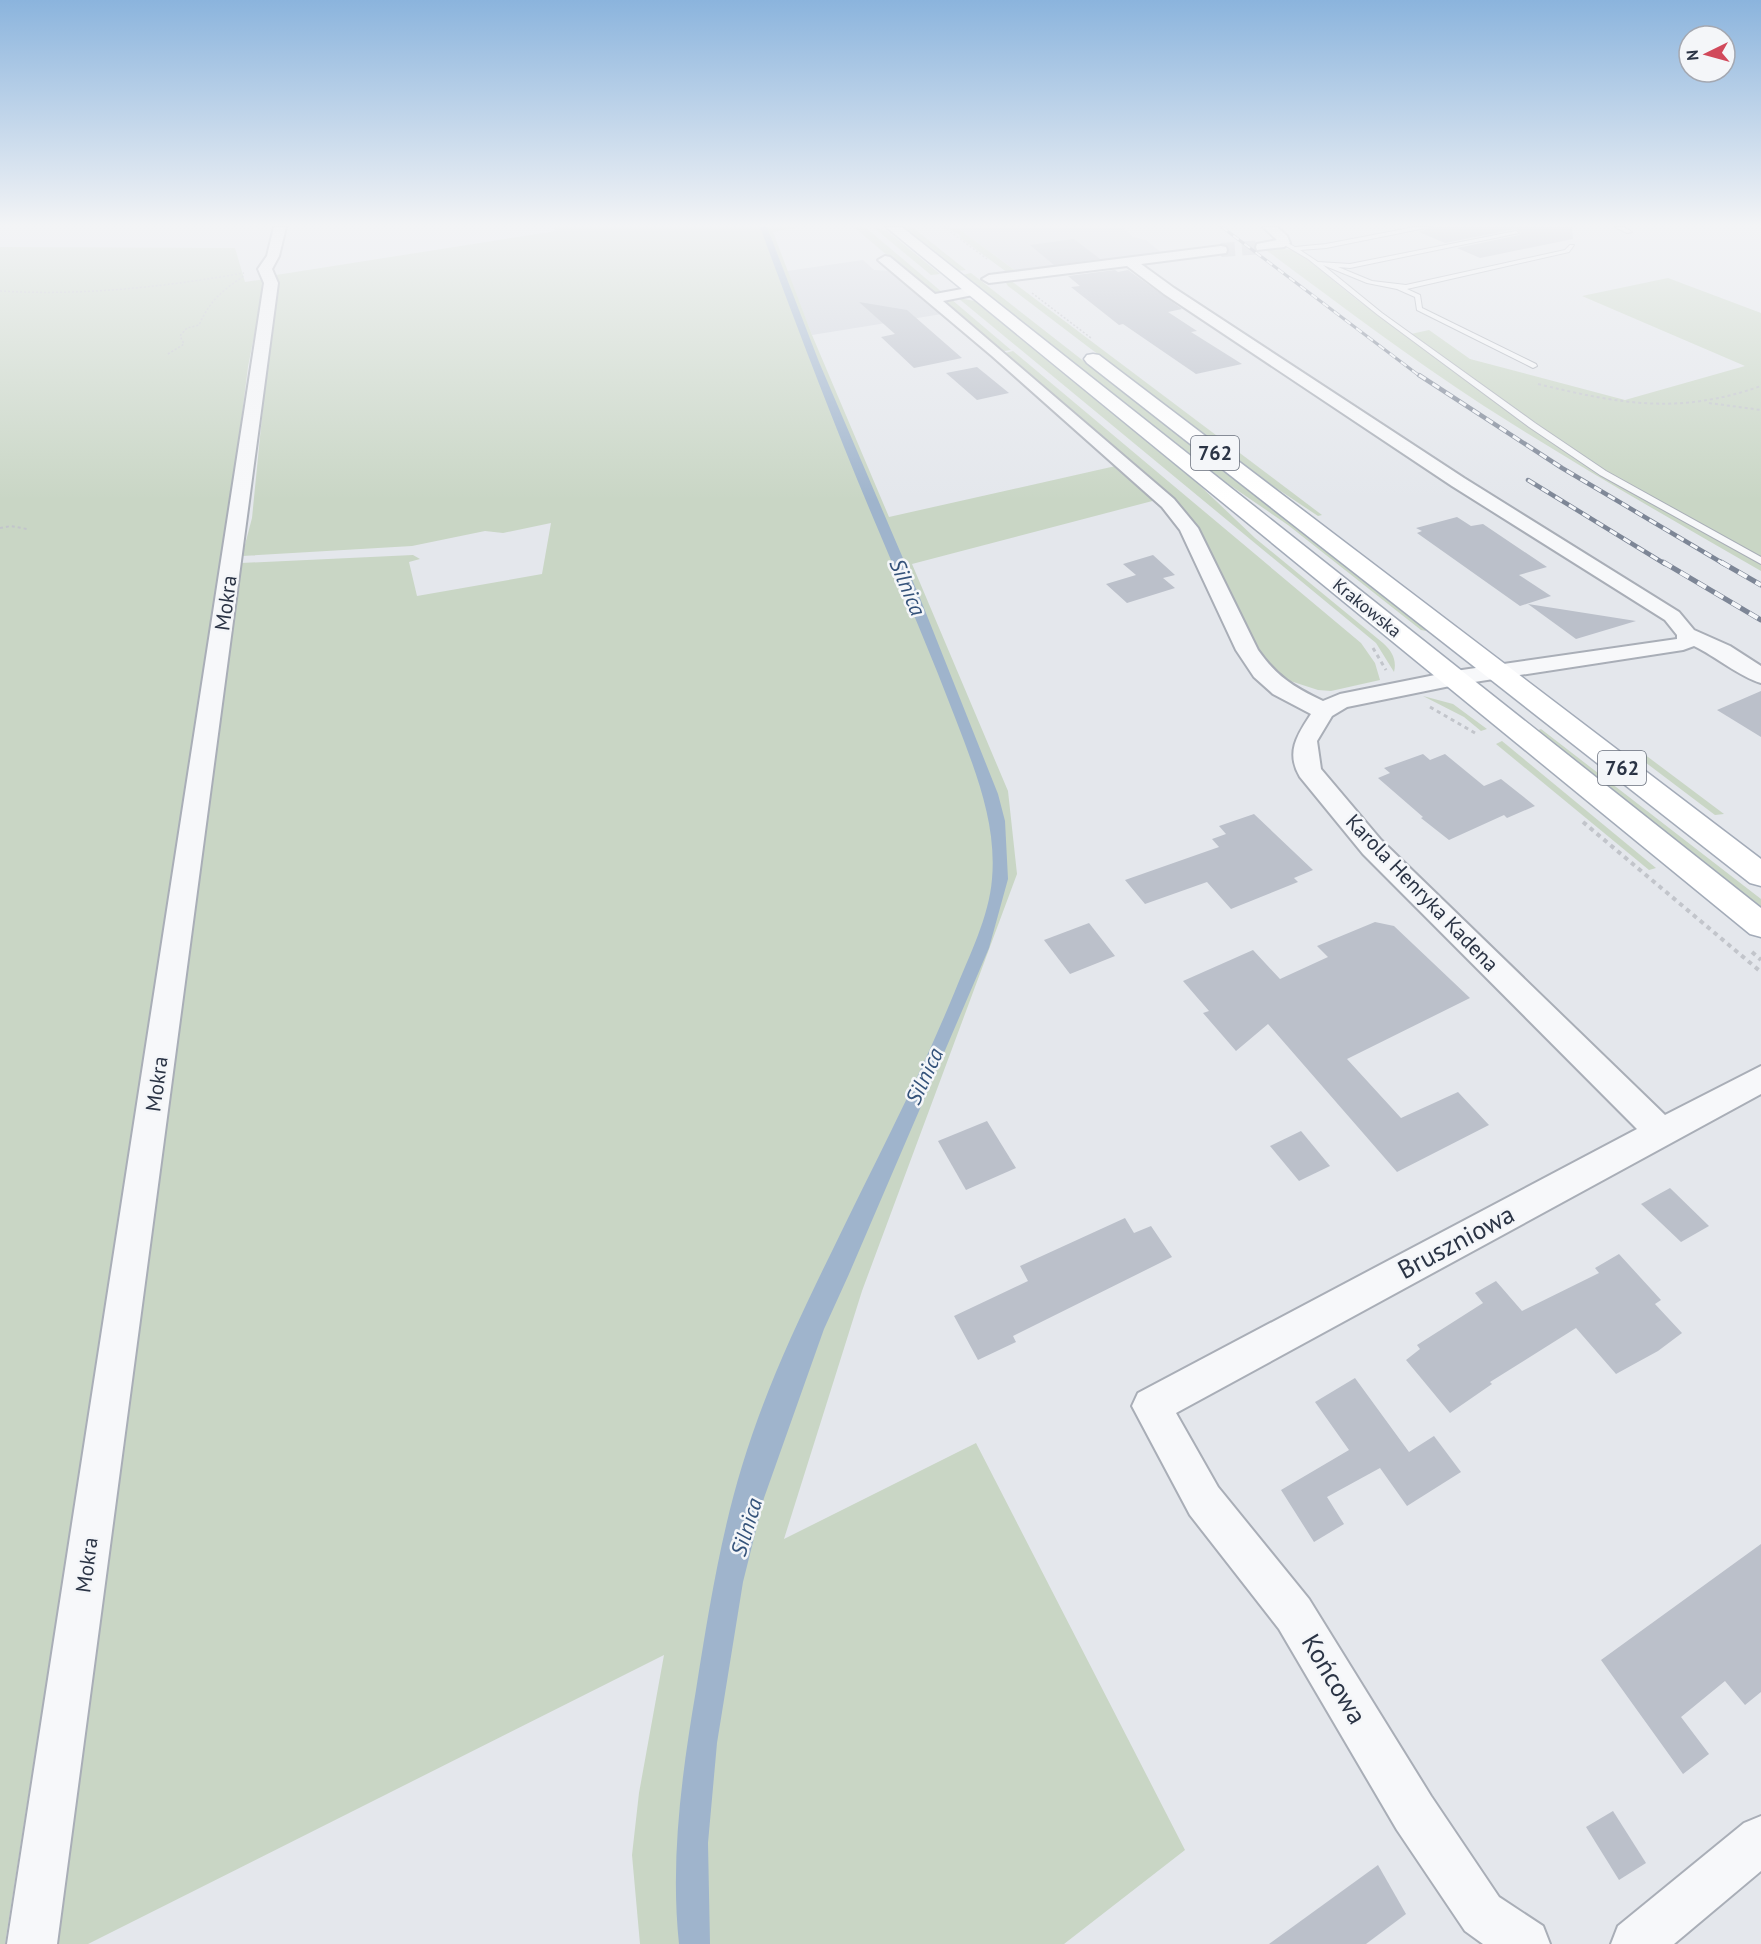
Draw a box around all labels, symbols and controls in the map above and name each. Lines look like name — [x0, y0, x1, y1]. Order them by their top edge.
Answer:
north arrow — [1677, 24, 1737, 84]
text: N — [1682, 49, 1702, 61]
road number: 762 — [1191, 436, 1239, 470]
water label: Silnica — [884, 554, 933, 620]
street label: Krakowska — [1328, 573, 1406, 642]
street label: Mokra — [208, 574, 243, 632]
road number: 762 — [1598, 751, 1646, 785]
street label: Karola Henryka Kadena — [1340, 808, 1505, 977]
water label: Silnica — [899, 1043, 949, 1109]
street label: Mokra — [139, 1055, 174, 1113]
street label: Bruszniowa — [1392, 1197, 1520, 1286]
water label: Silnica — [724, 1494, 768, 1559]
street label: Mokra — [69, 1536, 104, 1594]
street label: Końcowa — [1295, 1628, 1374, 1730]

